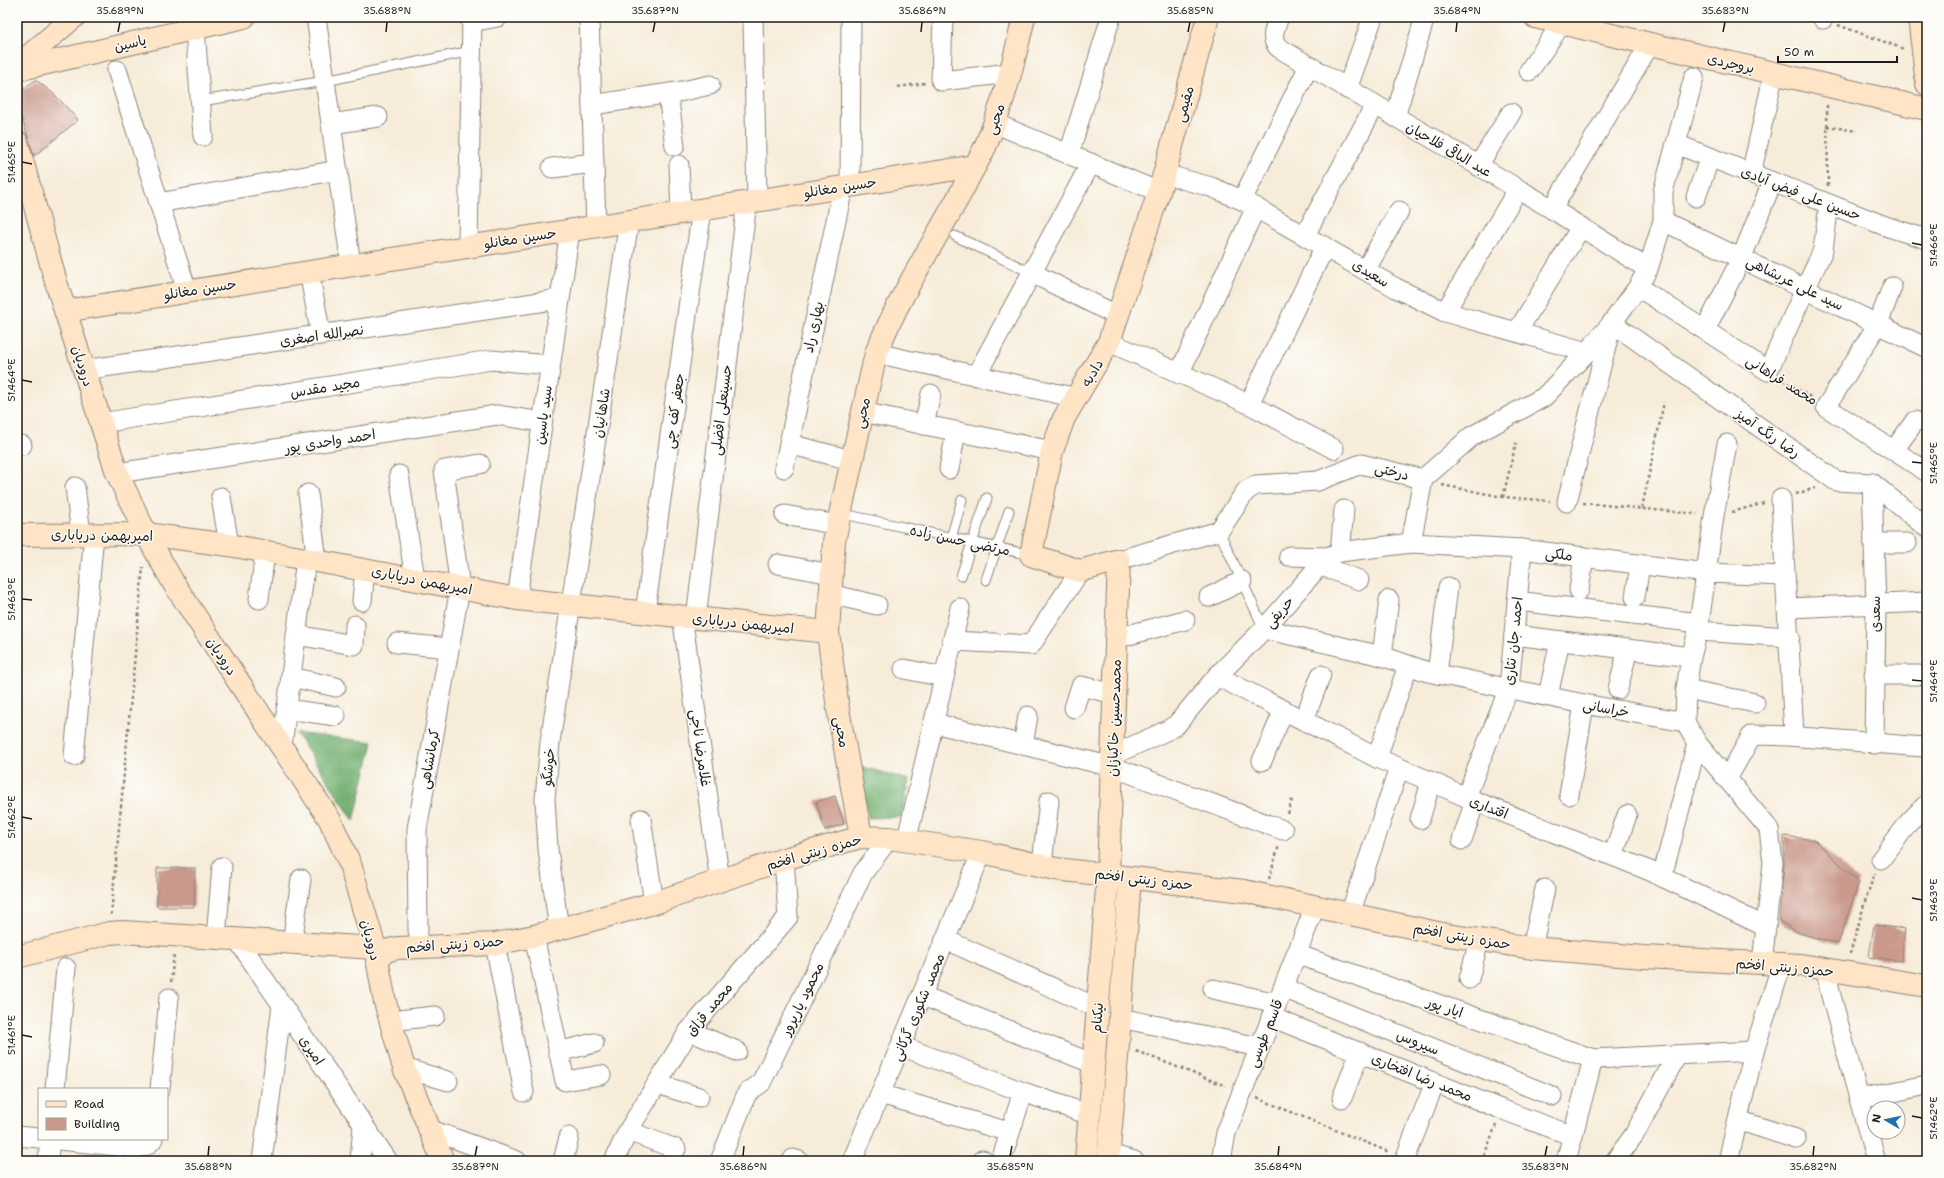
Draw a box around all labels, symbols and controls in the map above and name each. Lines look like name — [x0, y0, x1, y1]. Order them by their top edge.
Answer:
text: 35.689°N — [96, 4, 144, 17]
text: 35.688°N — [363, 4, 411, 17]
text: 35.687°N — [631, 4, 679, 17]
text: 35.686°N — [898, 4, 946, 17]
text: 35.685°N — [1166, 4, 1214, 17]
text: 35.684°N — [1433, 4, 1481, 17]
text: 35.683°N — [1701, 4, 1749, 17]
street label: یاسین — [112, 31, 148, 55]
scale bar — [1778, 38, 1897, 64]
text: 50 m — [1784, 44, 1814, 60]
street label: بروجردی — [1706, 49, 1756, 77]
street label: مقیمی — [1170, 84, 1198, 124]
street label: محبی — [981, 101, 1009, 137]
street label: عبد الباقی فلاحیان — [1403, 117, 1495, 181]
text: 51.465°E — [5, 141, 18, 183]
street label: حسین علی فیض آبادی — [1738, 162, 1864, 224]
street label: حسین مغانلو — [801, 172, 878, 203]
street label: حسین مغانلو — [481, 223, 558, 254]
text: 51.466°E — [1927, 223, 1940, 267]
street label: سید علی عربشاهی — [1743, 252, 1847, 314]
street label: سعیدی — [1349, 255, 1393, 291]
street label: حسین مغانلو — [161, 274, 238, 305]
street label: بهاری راد — [799, 300, 827, 354]
street label: نصرالله اصغری — [279, 320, 365, 350]
street label: درودیان — [68, 343, 98, 389]
street label: محمد فراهانی — [1743, 351, 1821, 409]
street label: دادبه — [1077, 356, 1107, 390]
text: 51.464°E — [5, 358, 18, 402]
street label: حسینعلی افضلی — [706, 363, 736, 457]
street label: جعفر کف چی — [660, 372, 689, 450]
street label: مجید مقدس — [289, 373, 361, 401]
street label: سید یاسین — [530, 384, 556, 446]
street label: شاهانیان — [588, 387, 614, 439]
street label: محبی — [850, 396, 874, 430]
street label: رضا رنگ آمیز — [1731, 404, 1804, 462]
street label: احمد واحدی پور — [282, 425, 377, 458]
text: 51.465°E — [1927, 442, 1940, 484]
street label: درختی — [1373, 458, 1411, 484]
street label: مرتضی حسن زاده — [908, 521, 1012, 559]
street label: امیربهمن دریاباری — [51, 525, 153, 545]
street label: ملکی — [1544, 543, 1574, 565]
street label: امیربهمن دریاباری — [370, 561, 474, 599]
text: 51.463°E — [5, 578, 18, 620]
street label: حریفی — [1260, 592, 1298, 632]
street label: احمد جان نثاری — [1499, 596, 1527, 686]
street label: سعدی — [1866, 596, 1884, 632]
street label: امیربهمن دریاباری — [691, 609, 795, 637]
street label: درودیان — [203, 633, 241, 679]
street label: محمدحسین خاکبازان — [1103, 659, 1125, 777]
text: 51.464°E — [1927, 659, 1940, 703]
street label: خراسانی — [1581, 695, 1631, 721]
street label: غلامرضا ناجی — [687, 708, 715, 788]
street label: محبی — [830, 715, 854, 749]
street label: کرمانشاهی — [415, 727, 443, 791]
street label: خوشگو — [537, 747, 559, 788]
street label: اقتداری — [1467, 791, 1511, 823]
text: 51.462°E — [5, 796, 18, 838]
street label: حمزه زینتی افخم — [764, 830, 864, 876]
street label: حمزه زینتی افخم — [1094, 864, 1194, 896]
text: 51.463°E — [1927, 879, 1940, 921]
street label: درودیان — [357, 917, 385, 963]
street label: حمزه زینتی افخم — [1412, 919, 1512, 955]
street label: حمزه زینتی افخم — [405, 932, 505, 958]
street label: محمد شکوری گرکانی — [887, 951, 949, 1063]
street label: حمزه زینتی افخم — [1735, 954, 1835, 982]
street label: محمود یارپرور — [776, 959, 828, 1040]
street label: محمد قزاق — [682, 979, 736, 1039]
street label: ایار پور — [1423, 992, 1466, 1023]
street label: قاسم طوسی — [1243, 996, 1289, 1070]
street label: نیکنام — [1087, 1002, 1109, 1034]
text: 51.461°E — [5, 1015, 18, 1055]
street label: سیروس — [1394, 1025, 1442, 1059]
street label: امیری — [296, 1032, 328, 1068]
street label: محمد رضا افتخاری — [1369, 1049, 1475, 1105]
legend — [38, 1088, 168, 1140]
text: Road — [74, 1096, 105, 1112]
text: 51.462°E — [1927, 1097, 1940, 1139]
north arrow — [1866, 1100, 1906, 1140]
text: N — [1869, 1113, 1885, 1124]
text: Building — [74, 1116, 120, 1132]
text: 35.688°N — [184, 1160, 232, 1173]
text: 35.687°N — [451, 1160, 499, 1173]
text: 35.686°N — [719, 1160, 767, 1173]
text: 35.685°N — [986, 1160, 1034, 1173]
text: 35.684°N — [1254, 1160, 1302, 1173]
text: 35.683°N — [1521, 1160, 1569, 1173]
text: 35.682°N — [1789, 1160, 1837, 1173]

